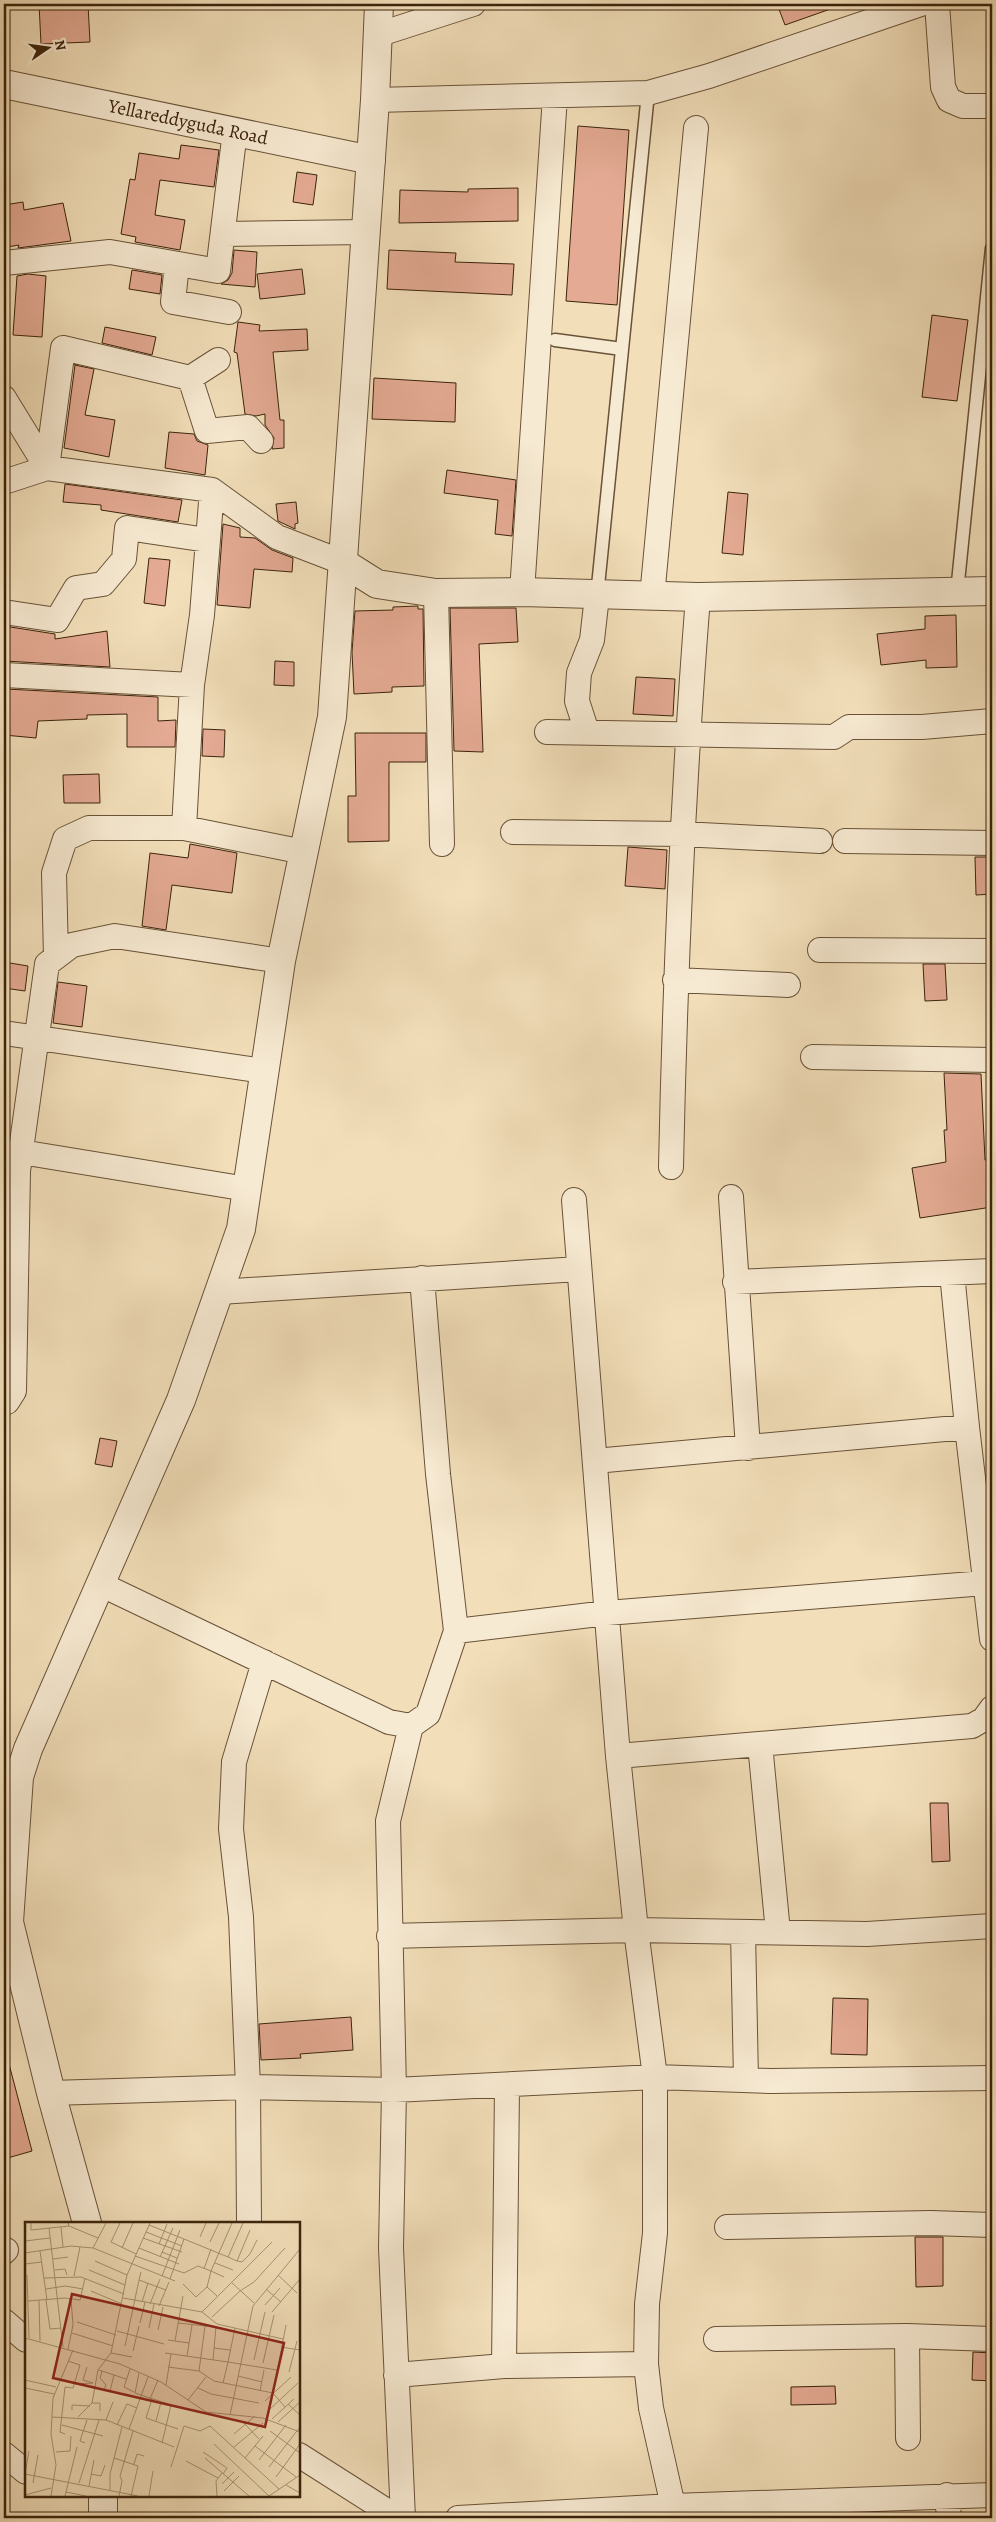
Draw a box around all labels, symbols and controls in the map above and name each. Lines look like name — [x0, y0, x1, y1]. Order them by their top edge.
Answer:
north arrow — [22, 22, 72, 72]
text: N — [50, 38, 71, 52]
street label: Yellareddyguda Road — [105, 93, 271, 151]
inset map — [25, 2222, 300, 2497]

